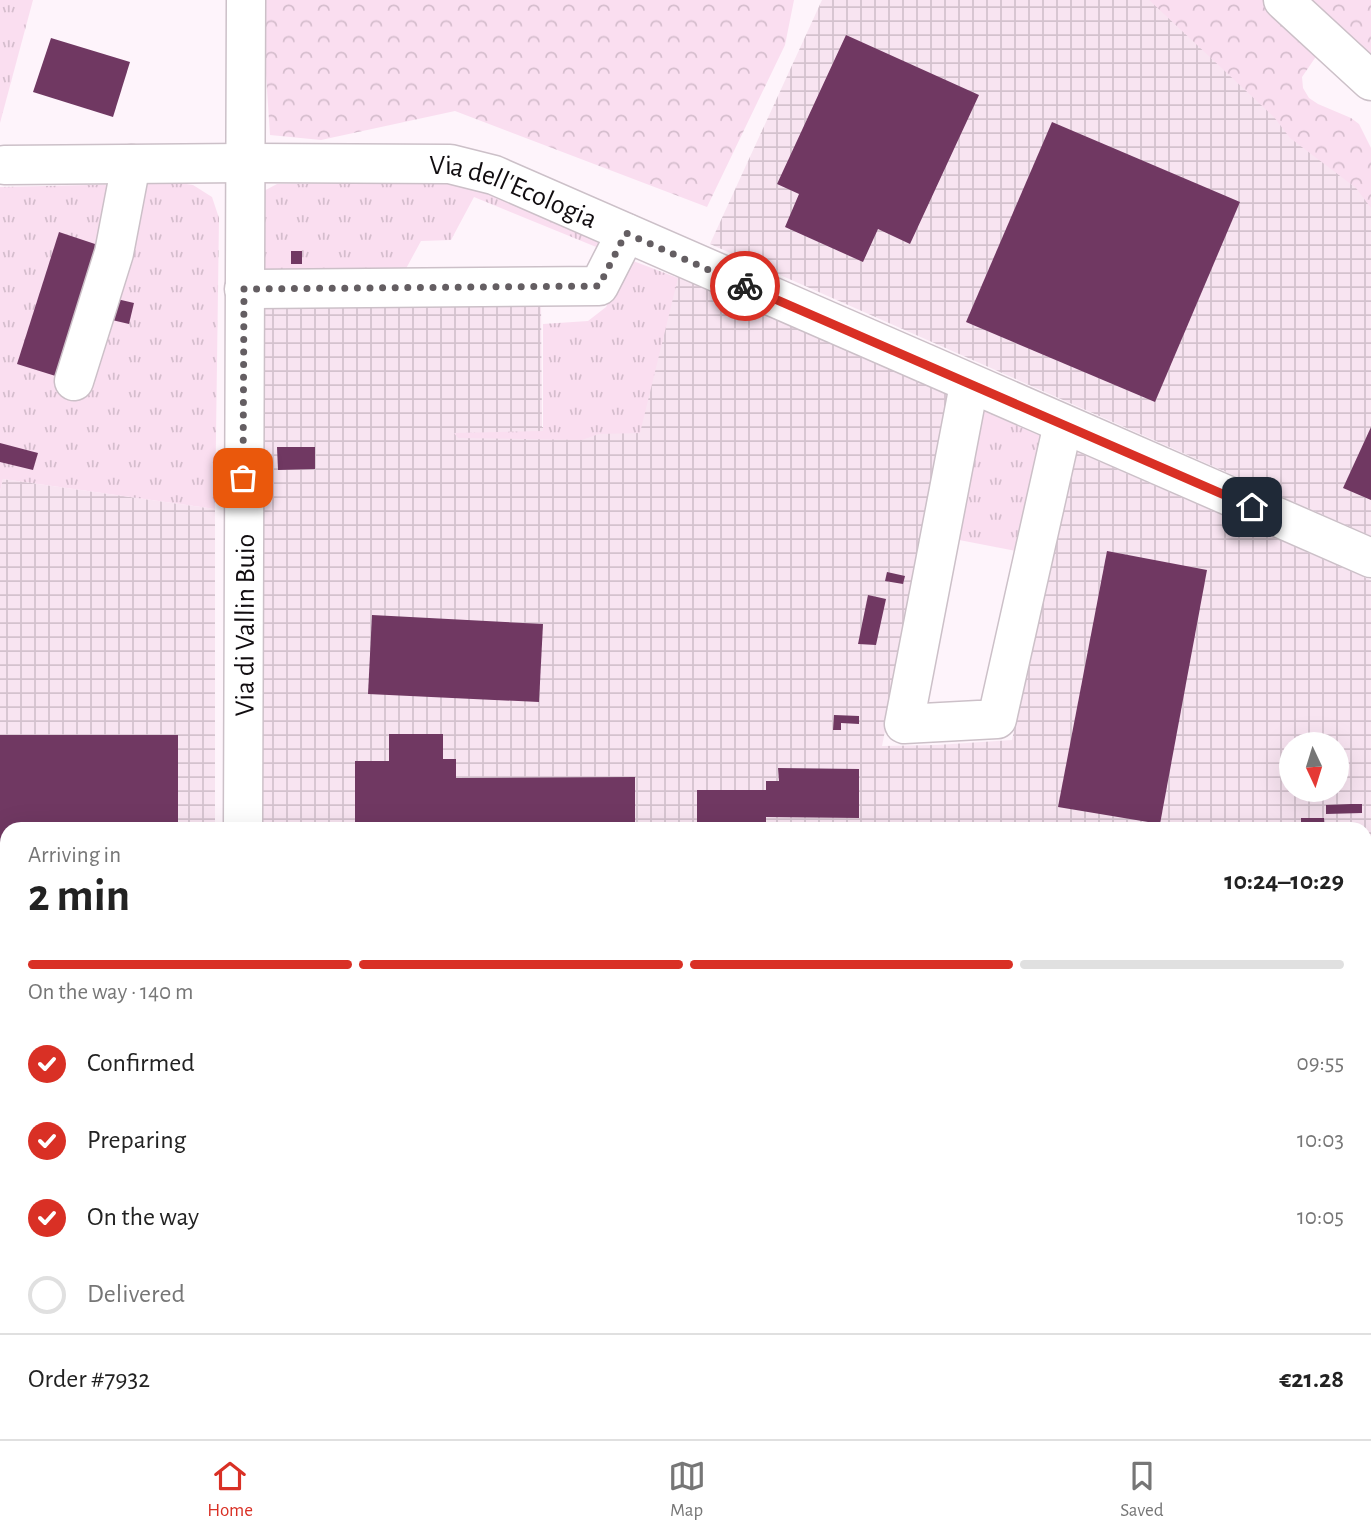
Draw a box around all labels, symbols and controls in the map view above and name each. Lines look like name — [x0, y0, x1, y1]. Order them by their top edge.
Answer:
street label: Via dell'Ecologia — [429, 152, 601, 234]
courier — [710, 251, 780, 321]
icon: bike — [726, 267, 764, 305]
pin — [213, 448, 273, 508]
icon: bag — [224, 459, 262, 497]
pin — [1222, 477, 1282, 537]
icon: home — [1233, 488, 1271, 526]
street label: Via di Vallin Buio — [231, 534, 260, 716]
north arrow — [1279, 732, 1349, 802]
map controls — [1279, 732, 1349, 802]
text: Arriving in — [28, 844, 121, 867]
text: 10:24–10:29 — [1224, 868, 1344, 894]
text: 2 min — [28, 873, 130, 919]
text: On the way · 140 m — [28, 981, 193, 1004]
icon: check — [28, 1045, 66, 1083]
text: Confirmed — [87, 1050, 195, 1076]
text: 09:55 — [1297, 1052, 1344, 1075]
icon: check — [28, 1122, 66, 1160]
text: Preparing — [87, 1127, 186, 1153]
text: 10:03 — [1297, 1129, 1344, 1152]
icon: check — [28, 1199, 66, 1237]
text: On the way — [87, 1204, 199, 1230]
text: 10:05 — [1297, 1206, 1344, 1229]
text: Delivered — [87, 1281, 185, 1307]
text: Order #7932 — [28, 1366, 150, 1392]
text: €21.28 — [1279, 1366, 1344, 1392]
tab: Home — [207, 1457, 253, 1522]
tab: Map — [668, 1457, 706, 1522]
tab: Saved — [1120, 1457, 1164, 1522]

